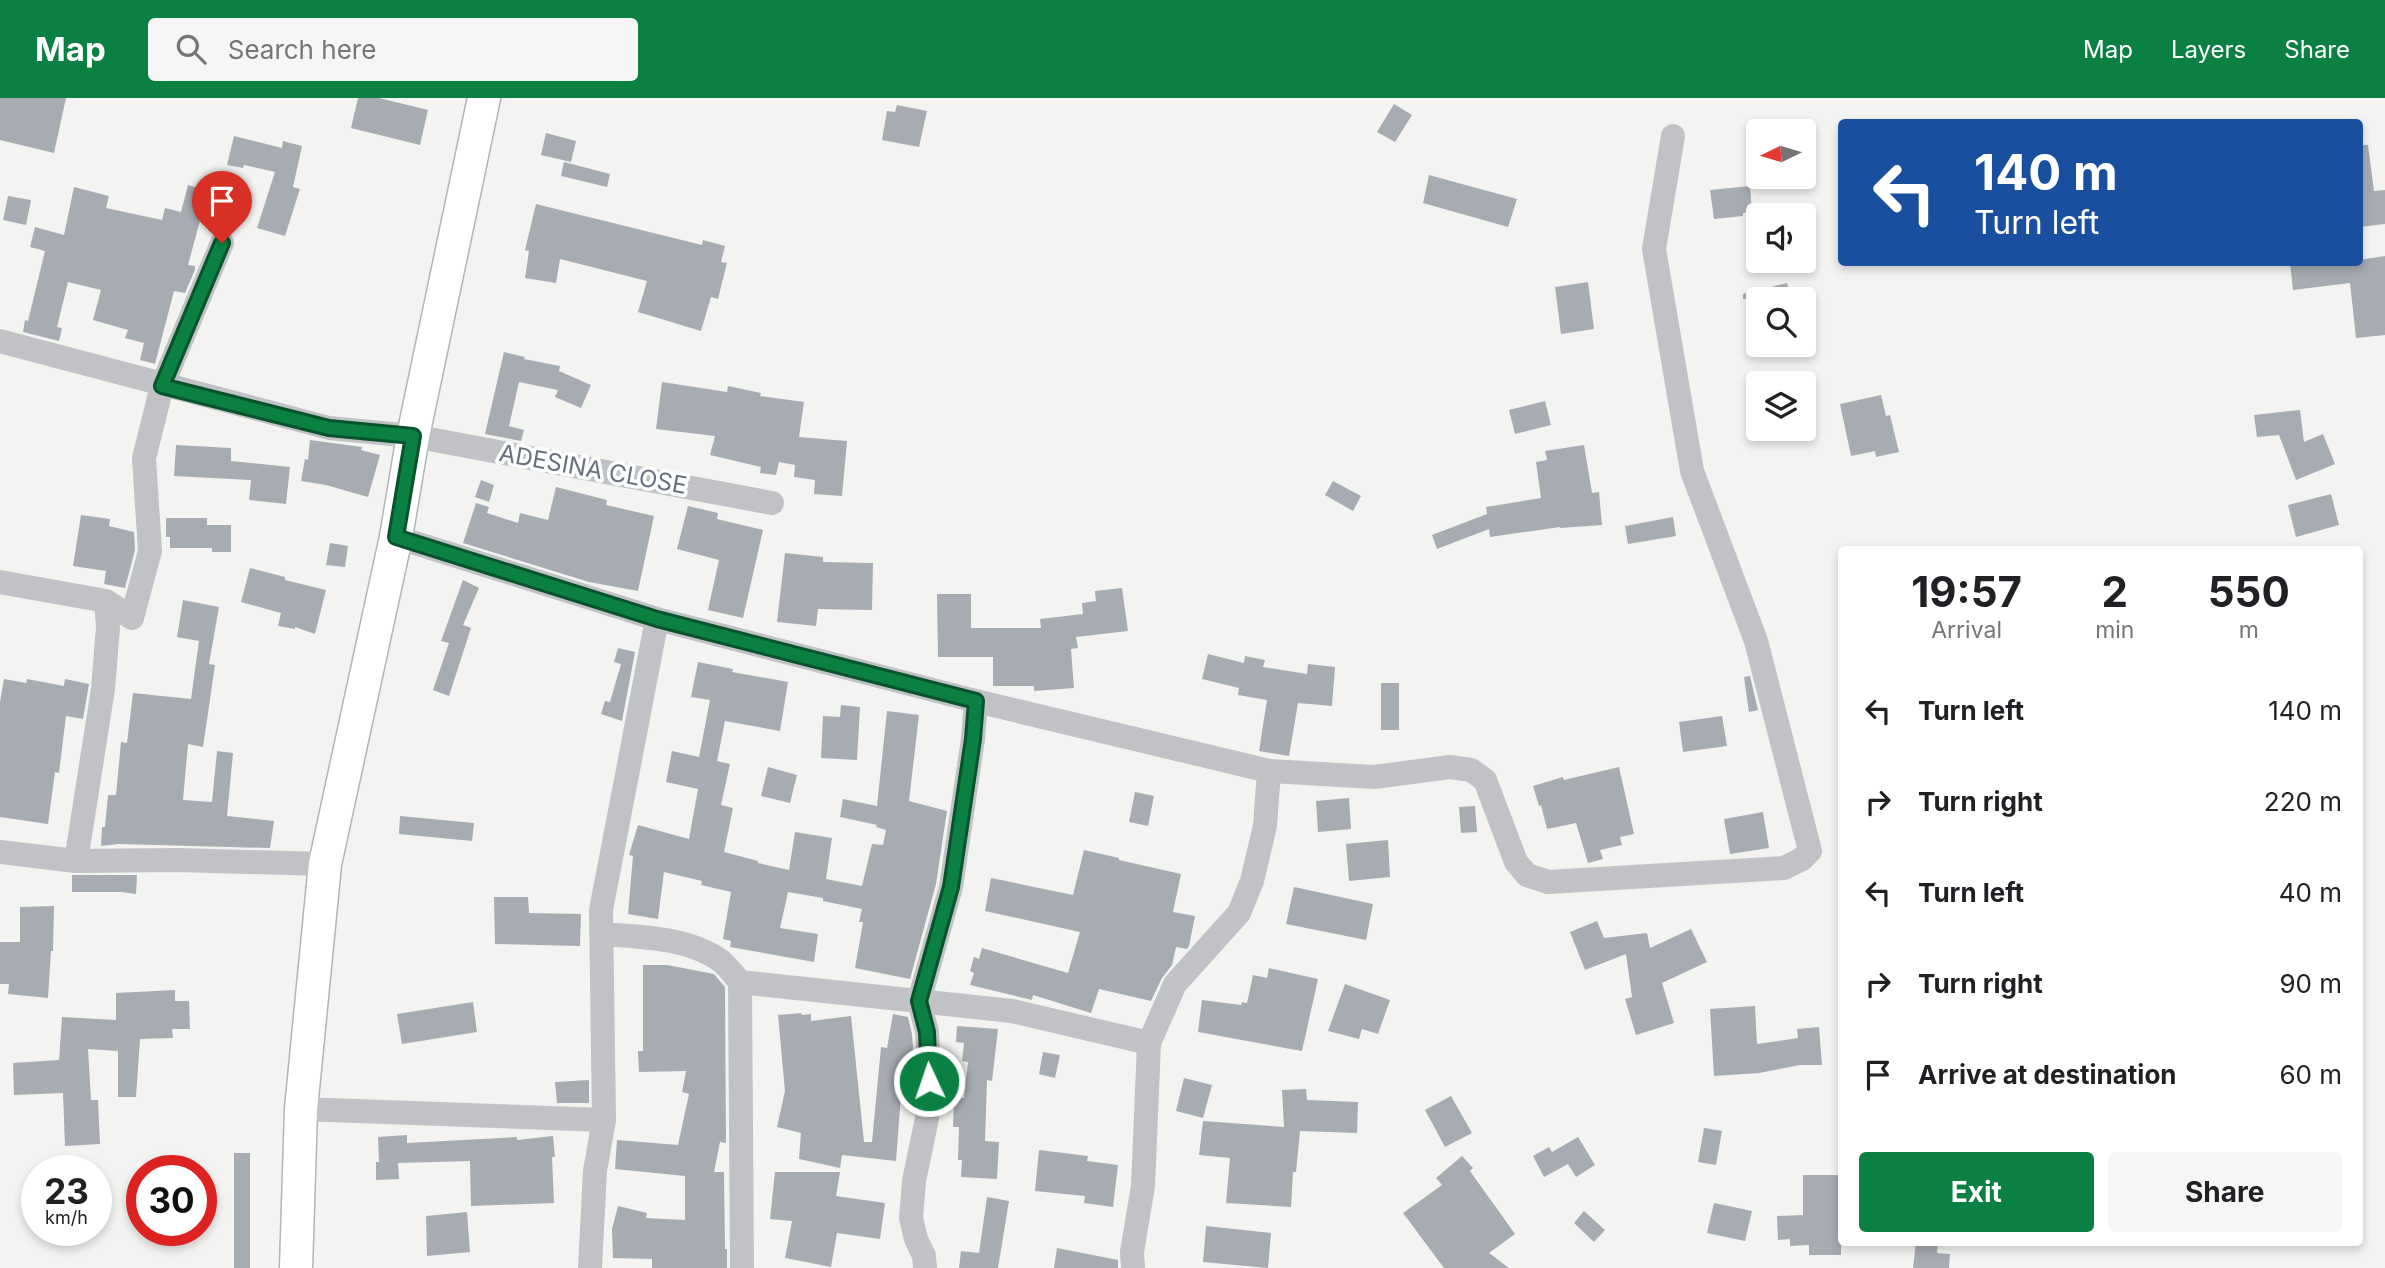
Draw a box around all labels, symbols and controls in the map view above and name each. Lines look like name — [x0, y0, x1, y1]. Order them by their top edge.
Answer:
search box — [148, 18, 638, 81]
text: Map — [35, 29, 106, 69]
icon: search — [172, 30, 210, 68]
text: Search here — [228, 34, 376, 65]
text: Map — [2083, 35, 2133, 64]
text: Layers — [2171, 35, 2246, 64]
text: Share — [2284, 35, 2350, 64]
north arrow — [1746, 119, 1816, 189]
map controls — [1746, 119, 1816, 441]
text: 140 m — [1974, 143, 2118, 202]
icon: left — [1859, 147, 1950, 238]
pin — [192, 171, 252, 243]
icon: arrive — [203, 182, 241, 220]
button: sound — [1746, 203, 1816, 273]
text: Turn left — [1974, 203, 2099, 242]
button: search — [1746, 287, 1816, 357]
button: layers — [1746, 371, 1816, 441]
street label: ADESINA CLOSE — [497, 438, 689, 500]
text: 19:57 — [1911, 566, 2022, 617]
text: 2 — [2102, 566, 2128, 617]
text: 550 — [2208, 566, 2290, 617]
text: Arrival — [1931, 616, 2002, 644]
text: min — [2095, 616, 2134, 644]
text: m — [2239, 616, 2259, 644]
icon: left — [1859, 692, 1897, 730]
text: Turn left — [1918, 695, 2024, 726]
text: 140 m — [2268, 695, 2342, 726]
icon: right — [1859, 783, 1897, 821]
text: Turn right — [1918, 786, 2043, 817]
text: 220 m — [2264, 786, 2342, 817]
icon: left — [1859, 874, 1897, 912]
text: Turn left — [1918, 877, 2024, 908]
text: 40 m — [2279, 877, 2342, 908]
icon: right — [1859, 965, 1897, 1003]
text: Turn right — [1918, 968, 2043, 999]
text: 90 m — [2279, 968, 2342, 999]
position arrow — [892, 1044, 966, 1118]
icon: arrive — [1859, 1056, 1897, 1094]
text: Arrive at destination — [1918, 1059, 2177, 1090]
text: 60 m — [2279, 1059, 2342, 1090]
button: Exit — [1859, 1152, 2094, 1232]
button: Share — [2108, 1152, 2342, 1232]
speed limit sign: 30 — [126, 1155, 217, 1246]
text: 23 — [44, 1170, 89, 1212]
text: km/h — [45, 1207, 88, 1228]

